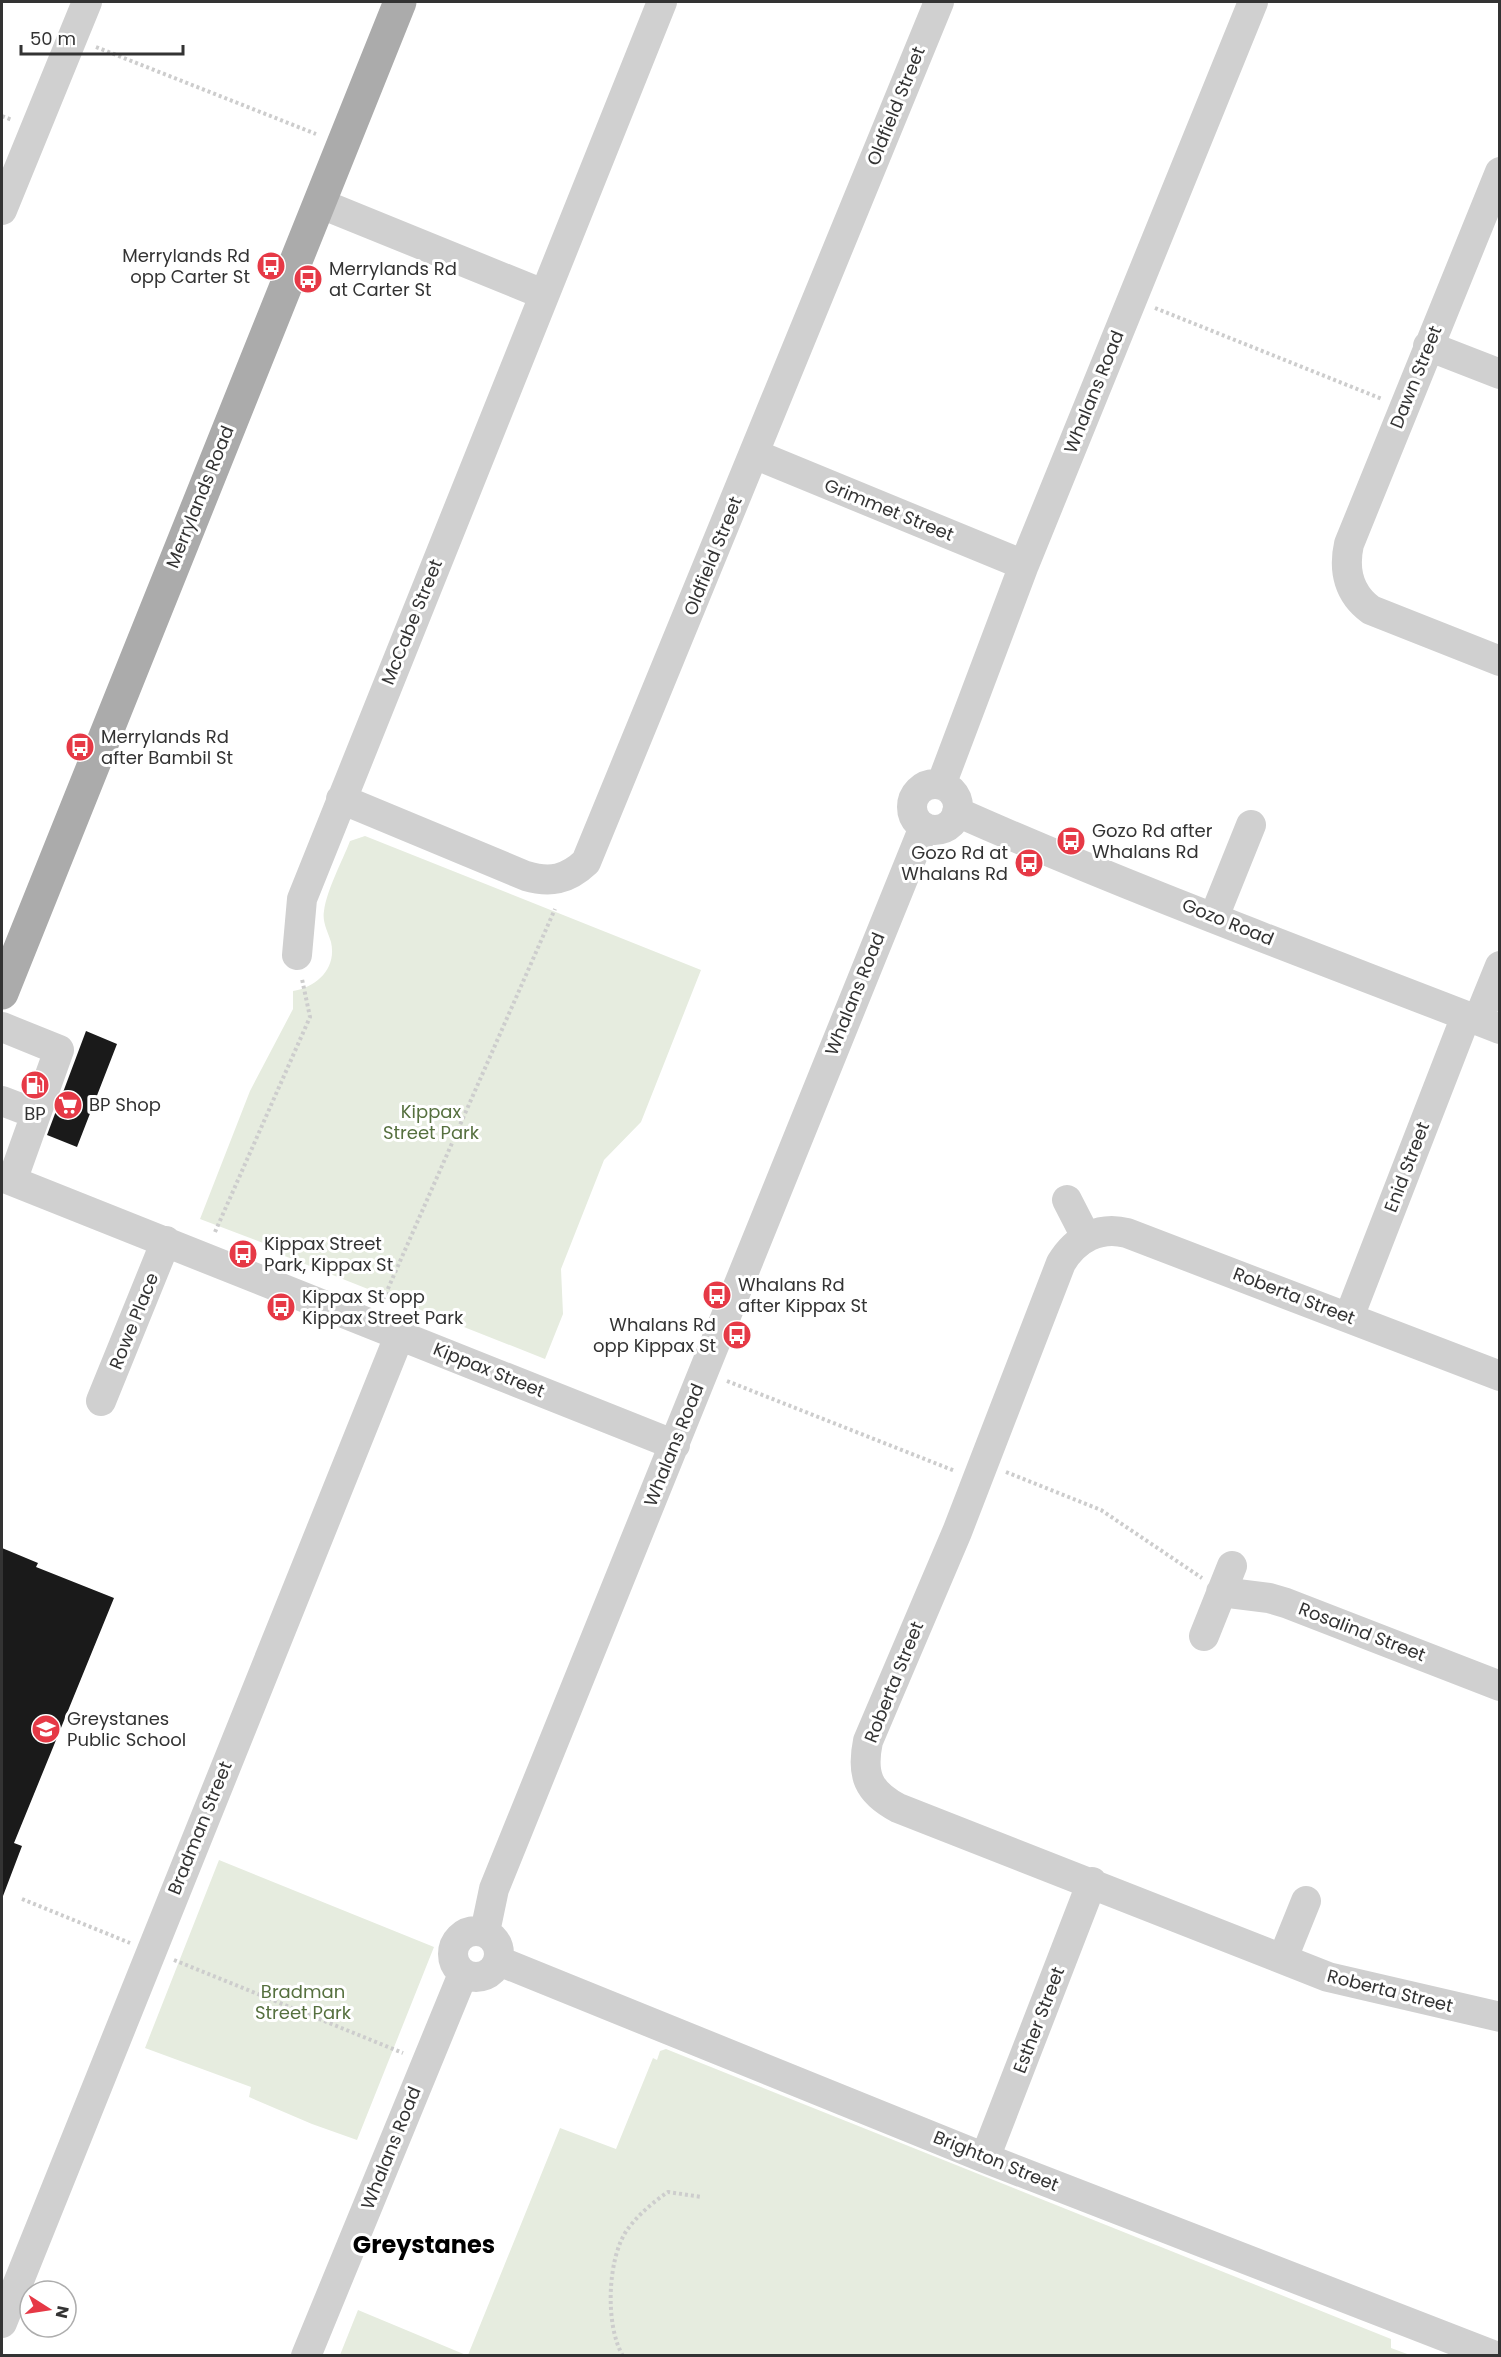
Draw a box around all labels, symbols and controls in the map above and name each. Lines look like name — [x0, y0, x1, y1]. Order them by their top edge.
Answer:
scale bar — [21, 18, 183, 56]
text: 50 m — [30, 26, 76, 51]
street label: Oldfield Street — [860, 43, 931, 169]
place label: Merrylands Rd opp Carter St — [122, 243, 250, 289]
bus stop icon: Merrylands Rd opp Carter St — [255, 250, 287, 282]
place label: Merrylands Rd at Carter St — [329, 256, 457, 302]
bus stop icon: Merrylands Rd at Carter St — [292, 263, 324, 295]
street label: Dawn Street — [1384, 322, 1447, 432]
street label: Whalans Road — [1058, 327, 1130, 457]
street label: Merrylands Road — [160, 422, 240, 572]
street label: Grimmet Street — [821, 472, 958, 547]
street label: Oldfield Street — [677, 493, 748, 619]
street label: McCabe Street — [375, 555, 448, 688]
place label: Merrylands Rd after Bambil St — [101, 724, 233, 770]
bus stop icon: Merrylands Rd after Bambil St — [64, 731, 96, 763]
place label: Gozo Rd after Whalans Rd — [1092, 818, 1213, 864]
bus stop icon: Gozo Rd after Whalans Rd — [1055, 825, 1087, 857]
place label: Gozo Rd at Whalans Rd — [901, 840, 1008, 886]
bus stop icon: Gozo Rd at Whalans Rd — [1013, 847, 1045, 879]
street label: Gozo Road — [1179, 892, 1278, 951]
street label: Whalans Road — [819, 929, 891, 1059]
fuel station icon: BP — [19, 1069, 51, 1101]
supermarket icon: BP Shop — [52, 1089, 84, 1121]
place label: BP Shop — [89, 1092, 161, 1117]
park label: Kippax Street Park — [383, 1099, 480, 1145]
place label: BP — [24, 1101, 46, 1126]
street label: Enid Street — [1378, 1118, 1435, 1216]
place label: Kippax Street Park, Kippax St — [264, 1231, 393, 1277]
bus stop icon: Kippax Street Park, Kippax St — [227, 1238, 259, 1270]
street label: Roberta Street — [1230, 1261, 1359, 1330]
street label: Rowe Place — [103, 1269, 164, 1373]
place label: Whalans Rd after Kippax St — [738, 1272, 868, 1318]
bus stop icon: Whalans Rd after Kippax St — [701, 1279, 733, 1311]
place label: Kippax St opp Kippax Street Park — [302, 1284, 464, 1330]
bus stop icon: Kippax St opp Kippax Street Park — [265, 1291, 297, 1323]
place label: Whalans Rd opp Kippax St — [593, 1312, 716, 1358]
bus stop icon: Whalans Rd opp Kippax St — [721, 1319, 753, 1351]
street label: Kippax Street — [430, 1336, 549, 1403]
street label: Whalans Road — [638, 1380, 710, 1510]
street label: Rosalind Street — [1295, 1596, 1429, 1667]
street label: Roberta Street — [858, 1617, 929, 1746]
place label: Greystanes Public School — [67, 1706, 186, 1752]
school or university icon: Greystanes Public School — [30, 1713, 62, 1745]
street label: Bradman Street — [161, 1757, 238, 1898]
street label: Esther Street — [1007, 1963, 1070, 2077]
street label: Roberta Street — [1325, 1963, 1456, 2018]
park label: Bradman Street Park — [255, 1979, 352, 2025]
street label: Whalans Road — [355, 2083, 427, 2213]
street label: Brighton Street — [930, 2124, 1063, 2197]
district label: Greystanes — [353, 2228, 495, 2261]
north arrow — [18, 2279, 78, 2339]
text: N — [50, 2304, 75, 2320]

